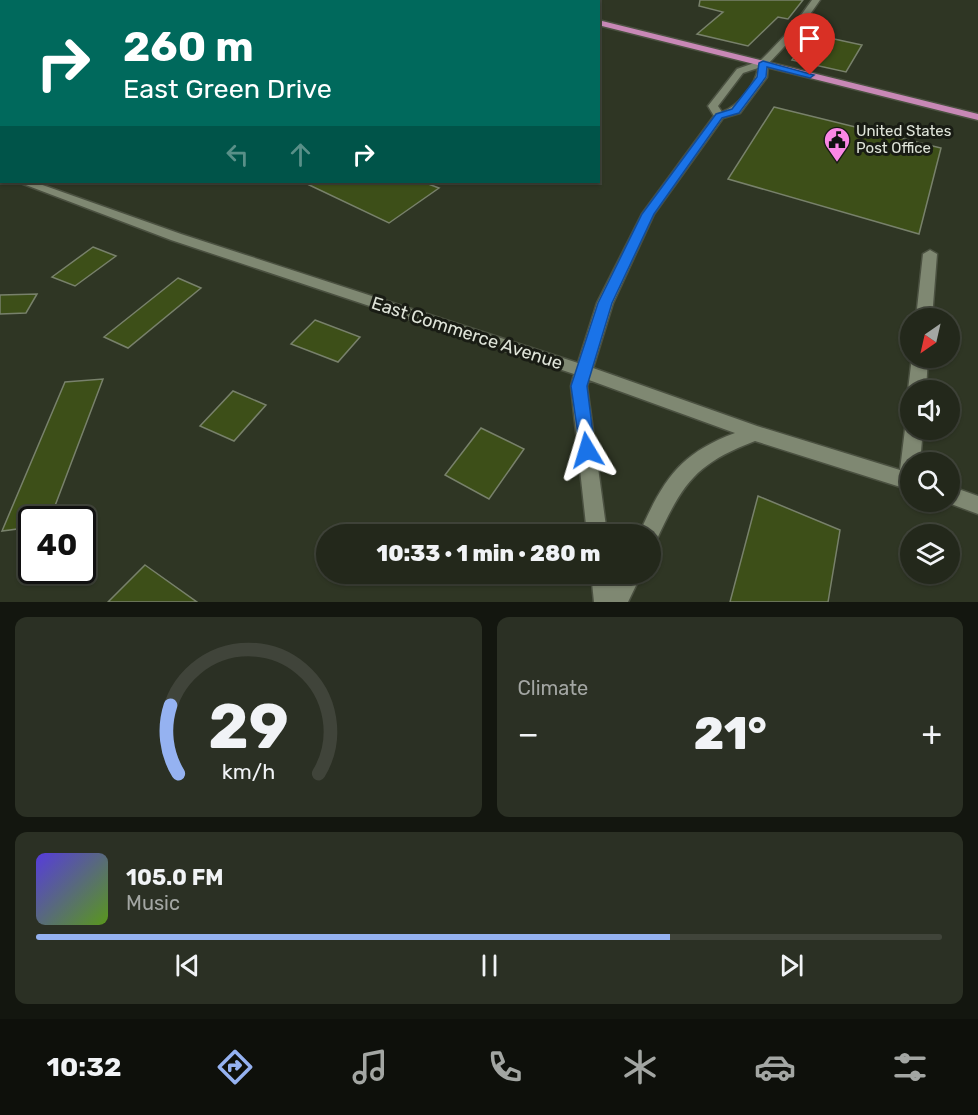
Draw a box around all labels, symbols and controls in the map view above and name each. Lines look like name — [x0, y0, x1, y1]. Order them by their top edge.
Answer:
pin — [784, 13, 835, 75]
text: 260 m — [123, 22, 254, 72]
icon: arrive — [793, 22, 826, 55]
icon: right — [24, 24, 102, 102]
text: East Green Drive — [123, 73, 332, 105]
place label: United States Post Office — [856, 122, 952, 157]
public building icon: United States Post Office — [822, 125, 852, 163]
icon: left — [221, 138, 254, 171]
icon: ahead — [284, 138, 317, 171]
icon: right — [347, 138, 380, 171]
street label: East Commerce Avenue — [369, 292, 565, 374]
north arrow — [900, 308, 960, 368]
map controls — [900, 308, 960, 584]
button: sound — [900, 380, 960, 440]
position arrow — [555, 418, 619, 482]
button: search — [900, 452, 960, 512]
speed limit sign: 40 — [18, 506, 96, 584]
button: layers — [900, 524, 960, 584]
text: 10:33 · 1 min · 280 m — [377, 540, 600, 567]
text: Climate — [518, 676, 588, 700]
text: 29 — [208, 690, 289, 764]
text: 21° — [694, 707, 767, 760]
text: − — [518, 714, 539, 753]
text: + — [921, 714, 942, 753]
text: km/h — [221, 759, 275, 784]
text: 105.0 FM — [126, 864, 224, 891]
text: Music — [126, 891, 180, 915]
icon: previous — [171, 949, 204, 982]
icon: pause — [473, 949, 506, 982]
icon: next — [775, 949, 808, 982]
icon: directions — [214, 1046, 256, 1088]
icon: music — [349, 1046, 391, 1088]
icon: phone — [484, 1046, 526, 1088]
icon: climate — [619, 1046, 661, 1088]
icon: car — [754, 1046, 796, 1088]
icon: filters — [889, 1046, 931, 1088]
text: 10:32 — [46, 1051, 122, 1083]

